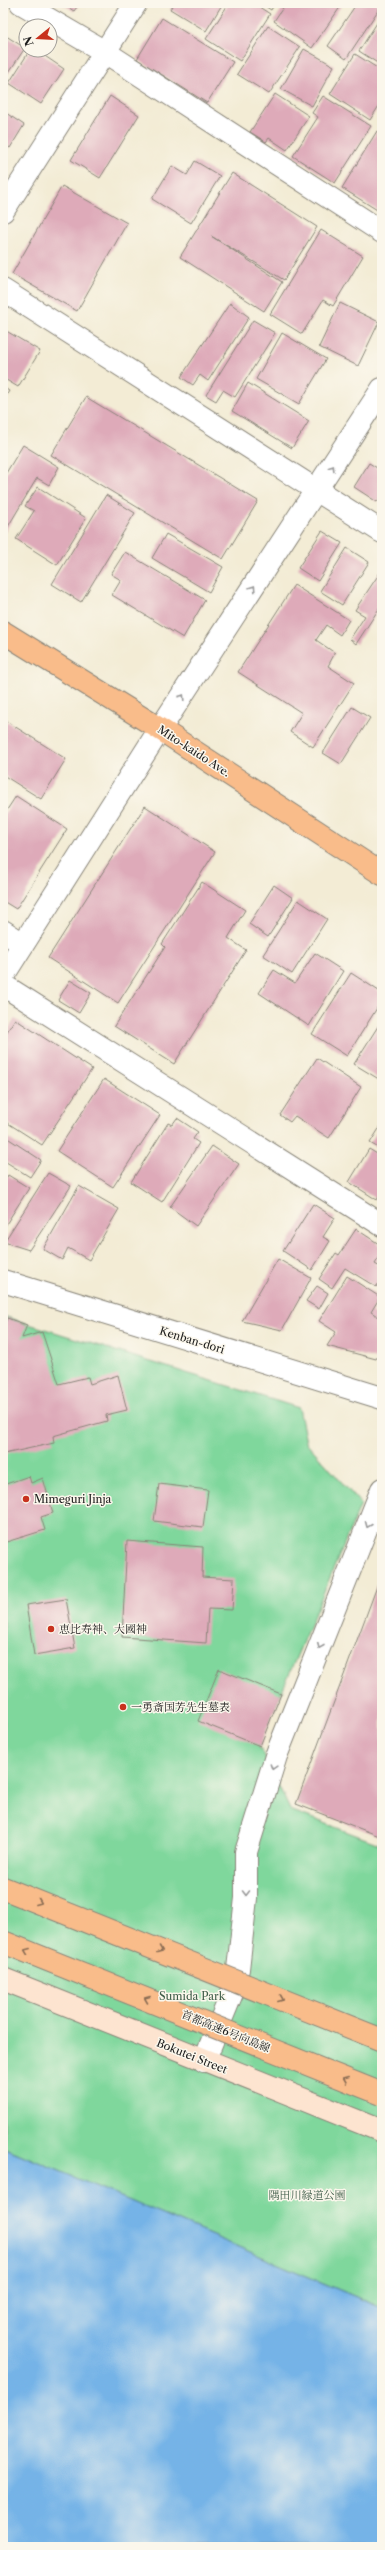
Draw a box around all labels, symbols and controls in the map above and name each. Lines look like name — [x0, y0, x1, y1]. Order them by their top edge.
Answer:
north arrow — [18, 18, 58, 58]
text: N — [20, 34, 37, 48]
one-way arrow — [327, 465, 335, 472]
one-way arrow — [248, 586, 255, 593]
one-way arrow — [177, 694, 184, 701]
street label: Mito-kaido Ave. — [155, 722, 233, 780]
street label: Kenban-dori — [158, 1323, 227, 1357]
place label: Mimeguri Jinja — [34, 1492, 112, 1506]
marker: Mimeguri Jinja — [21, 1494, 31, 1504]
one-way arrow — [364, 1521, 372, 1528]
place label: 恵比寿神、大國神 — [59, 1622, 147, 1636]
marker: 恵比寿神、大國神 — [46, 1624, 56, 1634]
one-way arrow — [316, 1642, 324, 1649]
place label: 一勇斎国芳先生墓表 — [131, 1700, 230, 1714]
marker: 一勇斎国芳先生墓表 — [118, 1702, 128, 1712]
one-way arrow — [269, 1763, 278, 1770]
one-way arrow — [242, 1890, 250, 1896]
one-way arrow — [36, 1898, 43, 1906]
one-way arrow — [157, 1946, 164, 1954]
one-way arrow — [23, 1948, 30, 1956]
park label: Sumida Park — [159, 1989, 226, 2003]
one-way arrow — [276, 1994, 284, 2002]
one-way arrow — [144, 1996, 151, 2004]
street label: 首都高速6号向島線 — [180, 2007, 272, 2055]
street label: Bokutei Street — [155, 2035, 230, 2077]
one-way arrow — [342, 2076, 350, 2084]
park label: 隅田川緑道公園 — [269, 2188, 346, 2202]

